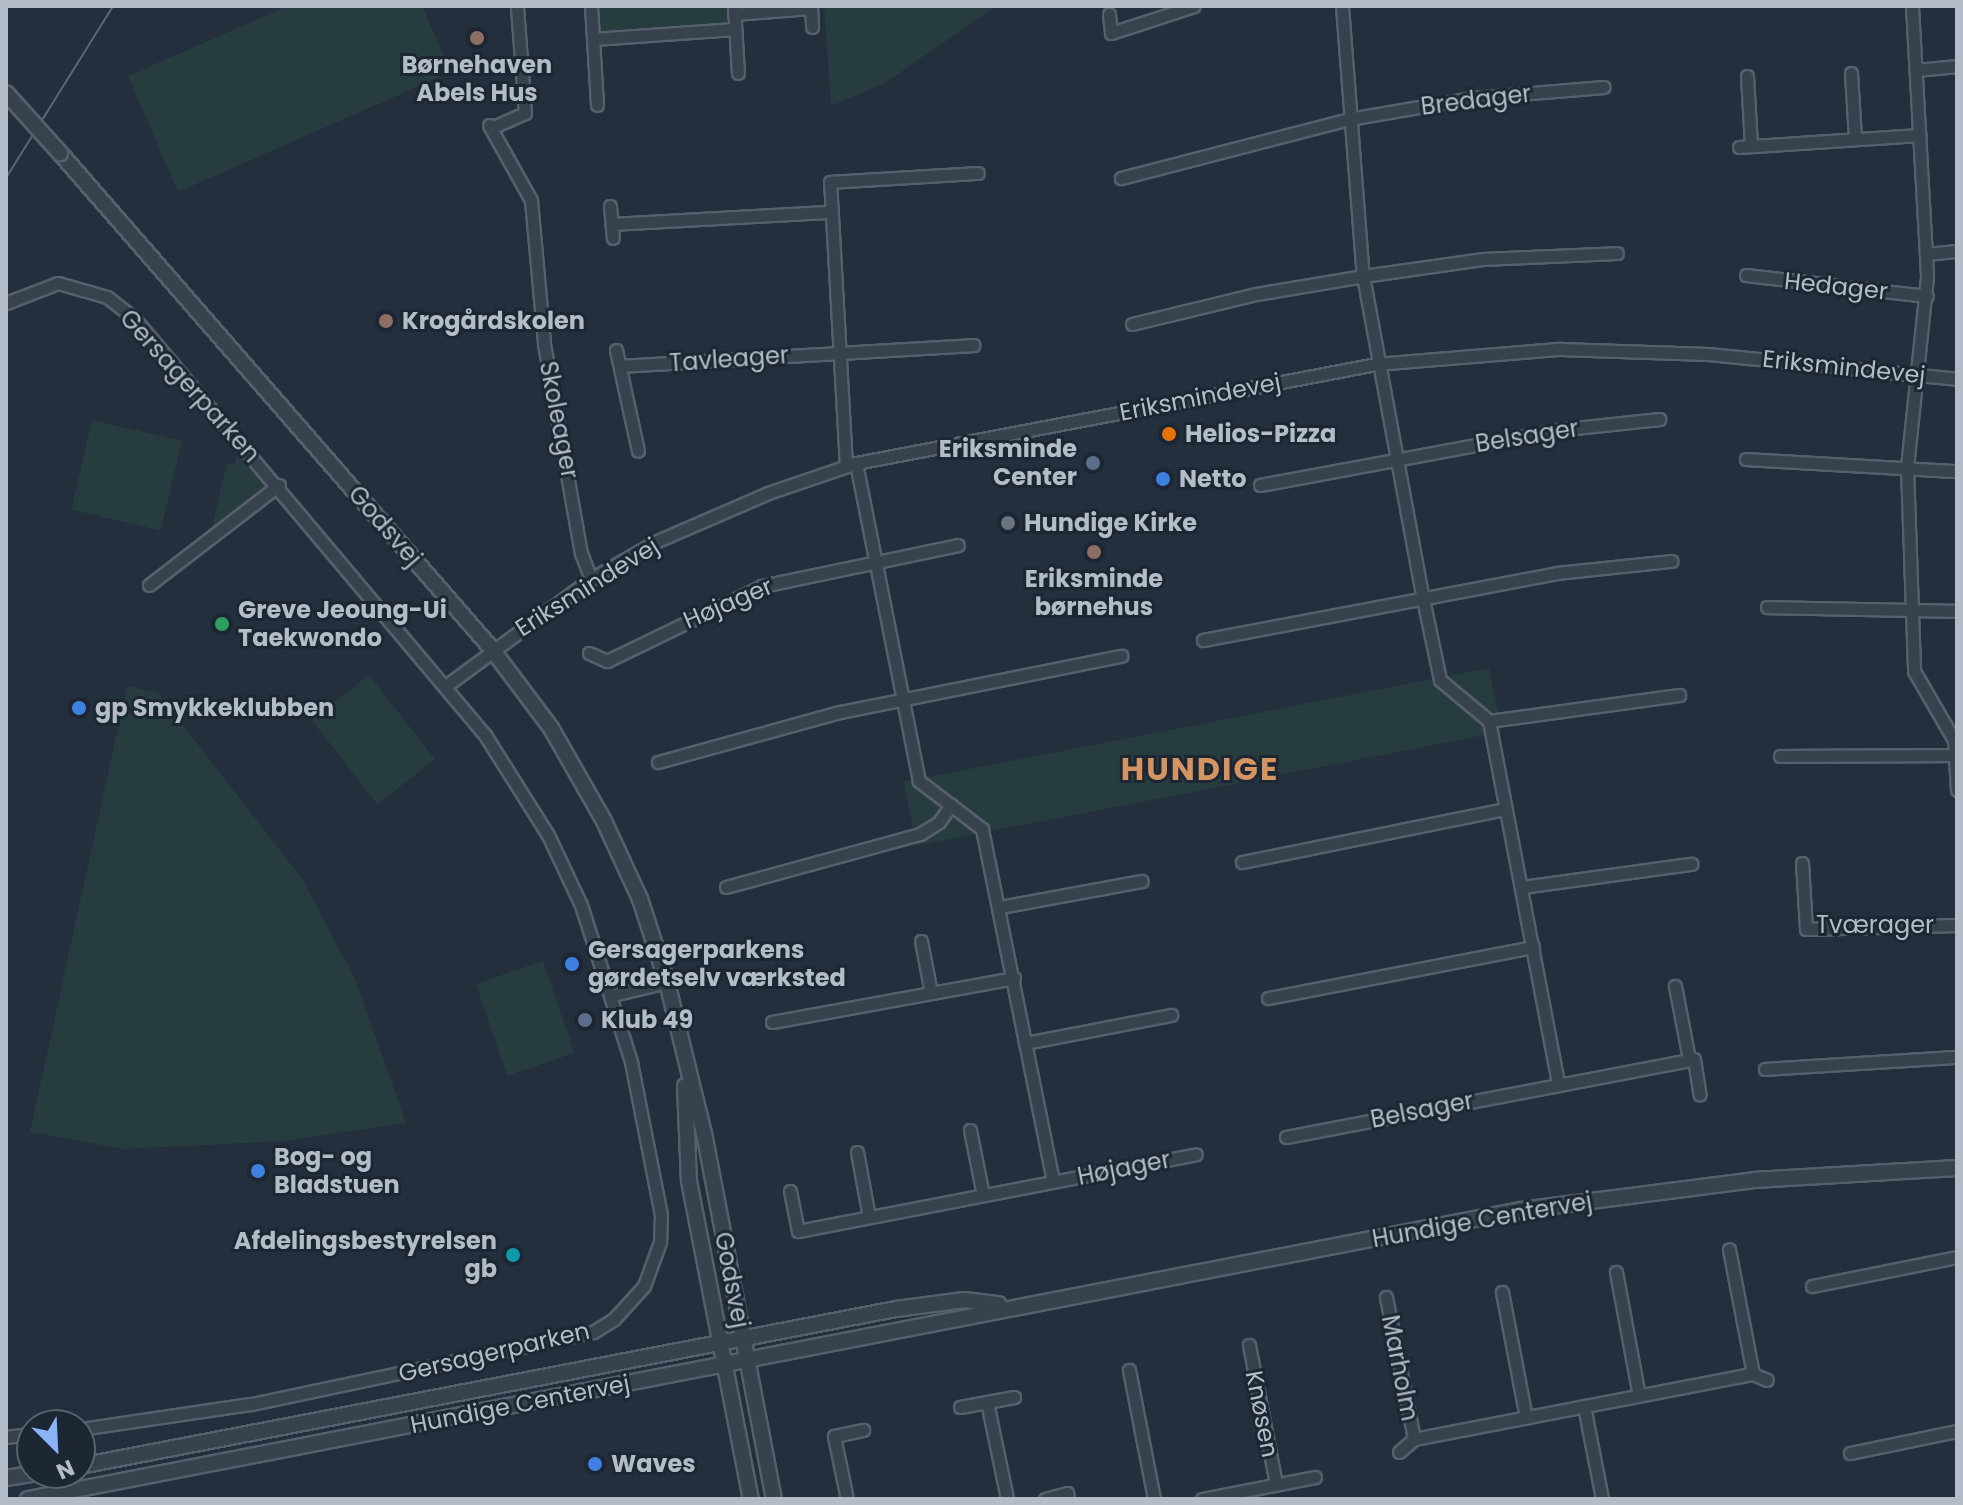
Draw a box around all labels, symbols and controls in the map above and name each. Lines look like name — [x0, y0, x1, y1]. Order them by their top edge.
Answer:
marker: Børnehaven Abels Hus — [468, 29, 486, 47]
place label: Børnehaven Abels Hus — [402, 51, 552, 107]
street label: Bredager — [1419, 79, 1533, 121]
street label: Hedager — [1783, 266, 1889, 306]
street label: Gersagerparken — [114, 304, 266, 468]
place label: Krogårdskolen — [402, 307, 585, 335]
marker: Krogårdskolen — [377, 312, 395, 330]
street label: Tavleager — [668, 340, 790, 378]
street label: Eriksmindevej — [1761, 344, 1927, 390]
street label: Skoleager — [534, 359, 584, 481]
street label: Eriksmindevej — [1117, 367, 1283, 427]
street label: Belsager — [1473, 414, 1581, 458]
place label: Helios-Pizza — [1185, 420, 1336, 448]
marker: Helios-Pizza — [1160, 425, 1178, 443]
place label: Eriksminde Center — [939, 435, 1077, 491]
marker: Eriksminde Center — [1084, 454, 1102, 472]
place label: Netto — [1179, 465, 1247, 493]
marker: Netto — [1154, 470, 1172, 488]
street label: Godsvej — [342, 480, 428, 572]
place label: Hundige Kirke — [1024, 509, 1197, 537]
marker: Hundige Kirke — [999, 514, 1017, 532]
street label: Eriksmindevej — [510, 531, 664, 643]
marker: Eriksminde børnehus — [1085, 543, 1103, 561]
place label: Eriksminde børnehus — [1025, 565, 1163, 621]
street label: Højager — [679, 571, 777, 635]
place label: Greve Jeoung-Ui Taekwondo — [238, 596, 447, 652]
marker: Greve Jeoung-Ui Taekwondo — [213, 615, 231, 633]
place label: gp Smykkeklubben — [95, 694, 334, 722]
marker: gp Smykkeklubben — [70, 699, 88, 717]
district label: HUNDIGE — [1121, 750, 1279, 788]
street label: Tværager — [1816, 911, 1934, 939]
place label: Gersagerparkens gørdetselv værksted — [588, 936, 846, 992]
marker: Gersagerparkens gørdetselv værksted — [563, 955, 581, 973]
place label: Klub 49 — [601, 1006, 693, 1034]
marker: Klub 49 — [576, 1011, 594, 1029]
street label: Belsager — [1368, 1086, 1476, 1134]
place label: Bog- og Bladstuen — [274, 1143, 400, 1199]
street label: Højager — [1075, 1145, 1173, 1191]
marker: Bog- og Bladstuen — [249, 1162, 267, 1180]
street label: Hundige Centervej — [1370, 1186, 1594, 1254]
place label: Afdelingsbestyrelsen gb — [234, 1227, 497, 1283]
street label: Godsvej — [709, 1230, 755, 1330]
marker: Afdelingsbestyrelsen gb — [504, 1246, 522, 1264]
street label: Marholm — [1376, 1313, 1424, 1423]
street label: Gersagerparken — [396, 1316, 592, 1388]
street label: Knøsen — [1239, 1368, 1285, 1460]
street label: Hundige Centervej — [408, 1369, 632, 1439]
north arrow — [16, 1409, 96, 1489]
place label: Waves — [611, 1450, 696, 1478]
text: N — [51, 1452, 79, 1487]
marker: Waves — [586, 1455, 604, 1473]

